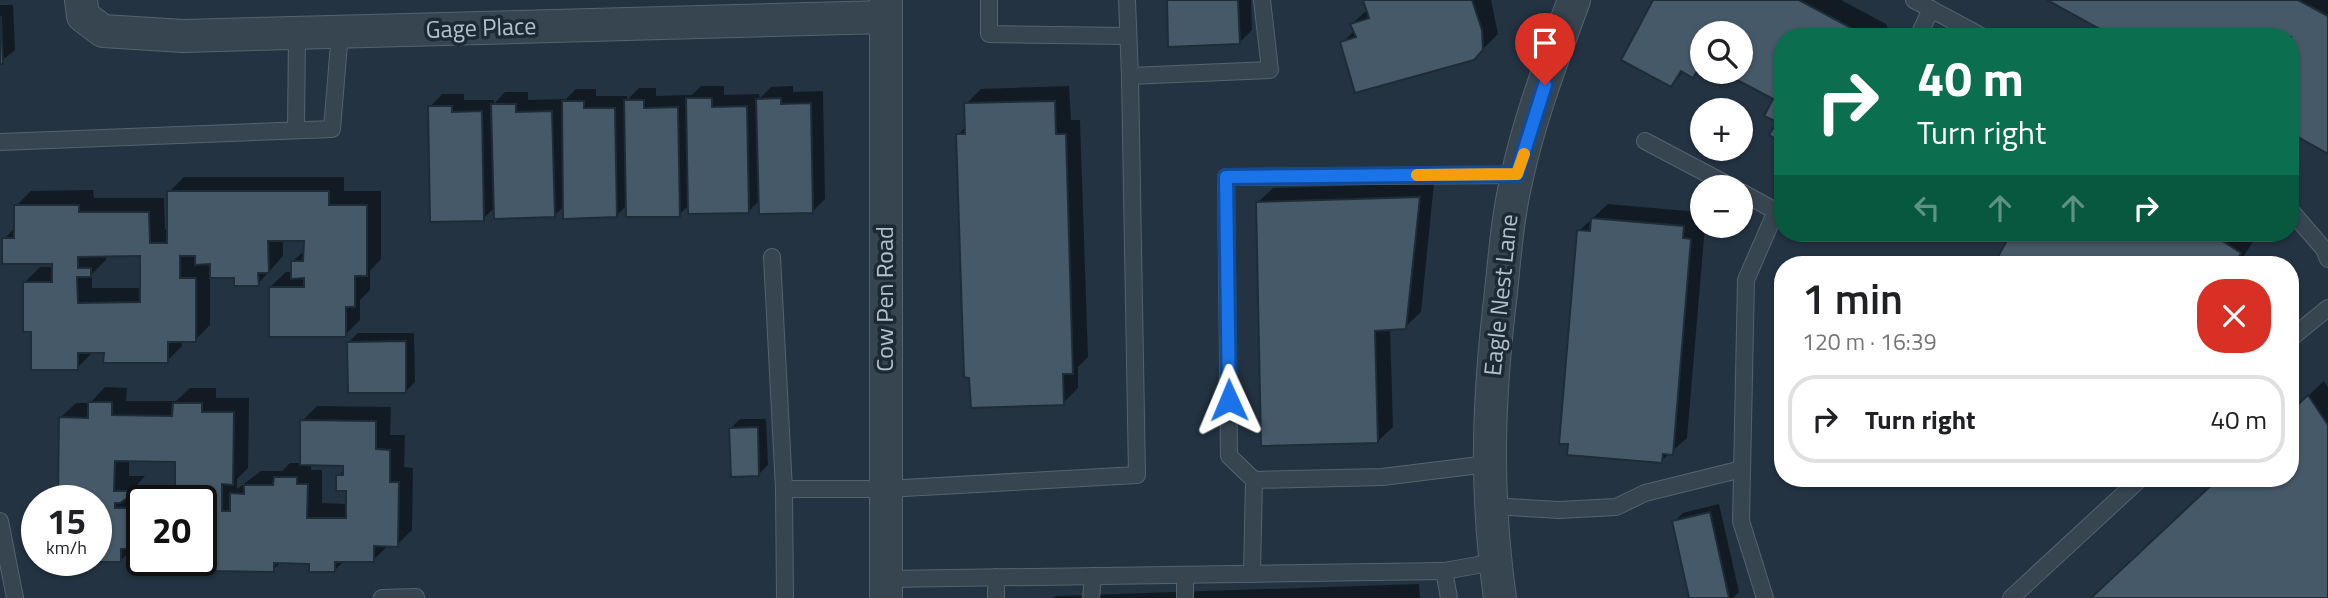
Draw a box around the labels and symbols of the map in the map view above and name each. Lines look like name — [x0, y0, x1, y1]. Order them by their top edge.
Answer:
street label: Gage Place — [425, 7, 537, 47]
pin — [1515, 13, 1575, 85]
street label: Eagle Nest Lane — [1474, 212, 1526, 377]
street label: Cow Pen Road — [866, 226, 902, 372]
position arrow — [1192, 363, 1266, 437]
speed limit sign: 20 — [126, 485, 217, 576]

